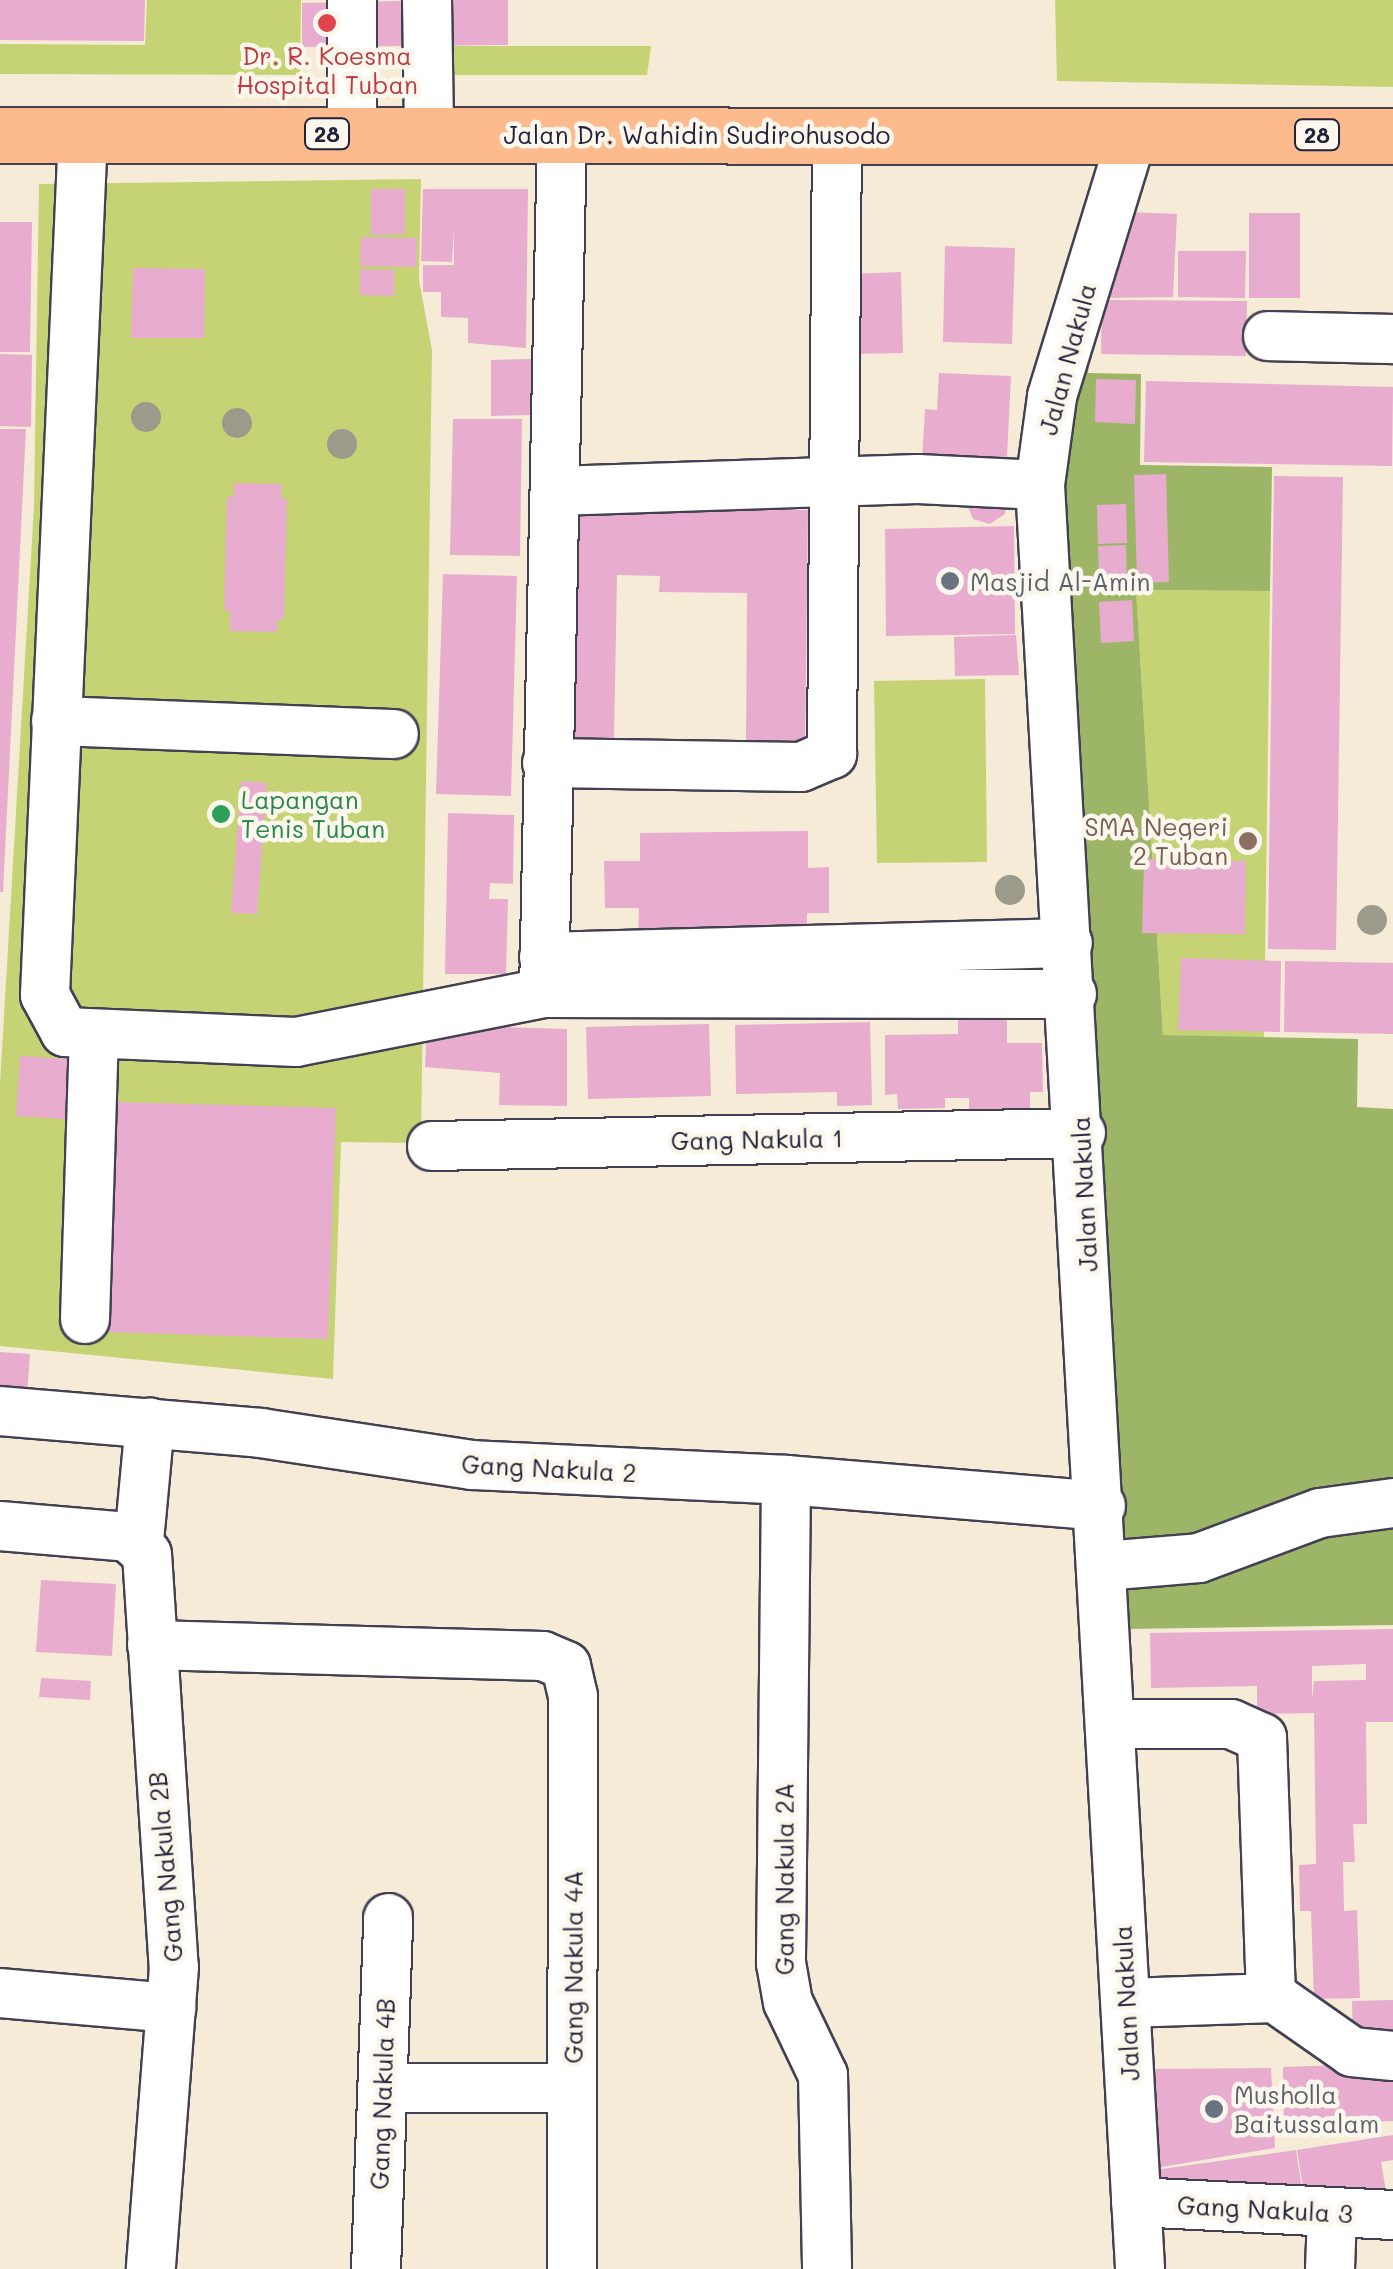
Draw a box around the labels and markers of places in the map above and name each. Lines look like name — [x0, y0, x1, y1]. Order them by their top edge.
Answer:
marker: Dr. R. Koesma Hospital Tuban — [314, 10, 340, 36]
place label: Dr. R. Koesma Hospital Tuban — [236, 41, 418, 100]
place label: Masjid Al-Amin — [970, 566, 1150, 596]
marker: Masjid Al-Amin — [939, 570, 961, 592]
place label: Lapangan Tenis Tuban — [241, 785, 385, 844]
marker: Lapangan Tenis Tuban — [210, 803, 232, 825]
place label: SMA Negeri 2 Tuban — [1085, 812, 1228, 871]
marker: SMA Negeri 2 Tuban — [1237, 830, 1259, 852]
place label: Musholla Baitussalam — [1234, 2080, 1379, 2139]
marker: Musholla Baitussalam — [1203, 2098, 1225, 2120]

